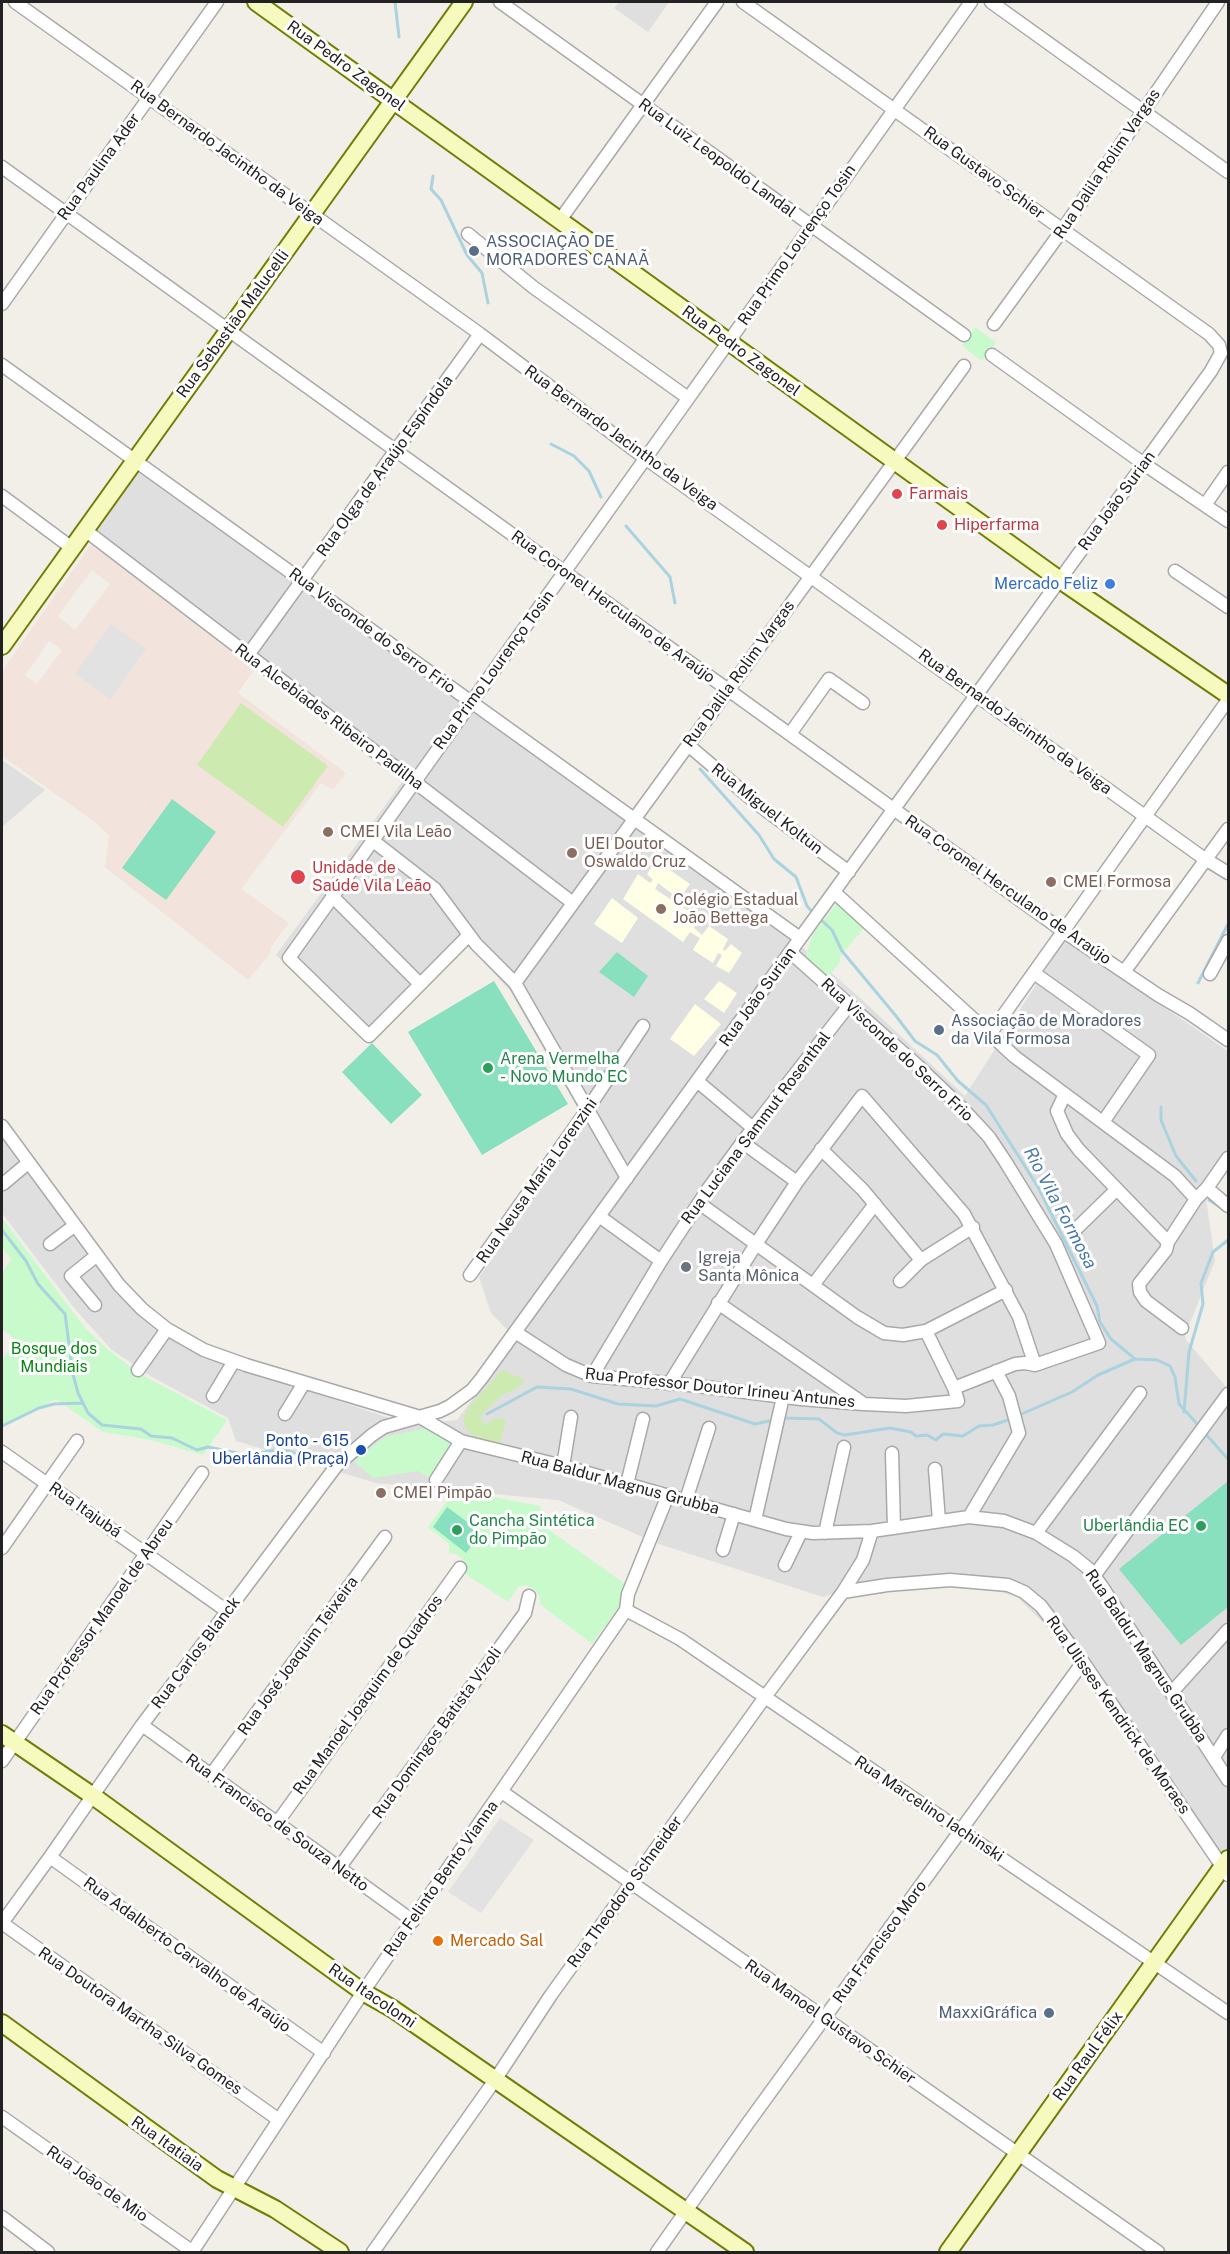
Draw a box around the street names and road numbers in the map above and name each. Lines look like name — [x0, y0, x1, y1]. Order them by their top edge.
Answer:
street label: Rua Pedro Zagonel — [283, 17, 409, 115]
street label: Rua Bernardo Jacintho da Veiga — [127, 76, 327, 230]
street label: Rua Dalila Rolim Vargas — [1050, 85, 1164, 243]
street label: Rua Luiz Leopoldo Landal — [635, 94, 799, 222]
street label: Rua Paulina Ader — [54, 110, 144, 224]
street label: Rua Gustavo Schier — [920, 123, 1048, 223]
street label: Rua Primo Lourenço Tosin — [734, 161, 860, 329]
street label: Rua Sebastião Malucelli — [173, 246, 293, 402]
street label: Rua Pedro Zagonel — [678, 302, 804, 400]
street label: Rua Bernardo Jacintho da Veiga — [521, 361, 721, 515]
street label: Rua Olga de Araújo Espíndola — [313, 371, 457, 561]
street label: Rua João Surian — [1075, 448, 1159, 554]
street label: Rua Coronel Herculano de Araújo — [507, 527, 719, 687]
street label: Rua Visconde do Serro Frio — [285, 564, 459, 698]
street label: Rua Primo Lourenço Tosin — [430, 587, 558, 753]
street label: Rua Dalila Rolim Vargas — [679, 597, 799, 751]
street label: Rua Alcebíades Ribeiro Padilha — [231, 640, 427, 794]
street label: Rua Bernardo Jacintho da Veiga — [915, 645, 1115, 799]
street label: Rua Miguel Koltun — [707, 760, 827, 858]
street label: Rua Coronel Herculano de Araújo — [901, 811, 1115, 969]
street label: Rua João Surian — [716, 944, 800, 1050]
street label: Rua Visconde do Serro Frio — [817, 974, 977, 1126]
street label: Rua Luciana Sammut Rosenthal — [677, 1028, 835, 1228]
street label: Rua Neusa Maria Lorenzini — [473, 1095, 601, 1267]
street label: Rua Professor Doutor Irineu Antunes — [584, 1364, 856, 1412]
street label: Rua Baldur Magnus Grubba — [519, 1447, 721, 1519]
street label: Rua Itajubá — [45, 1478, 125, 1542]
street label: Rua Professor Manoel de Abreu — [27, 1515, 177, 1719]
street label: Rua Baldur Magnus Grubba — [1081, 1566, 1211, 1746]
street label: Rua José Joaquim Teixeira — [234, 1573, 362, 1739]
street label: Rua Manoel Joaquim de Quadros — [289, 1591, 447, 1799]
street label: Rua Carlos Blanck — [148, 1593, 244, 1713]
street label: Rua Ulisses Kendrick de Moraes — [1042, 1612, 1194, 1818]
street label: Rua Domingos Batista Vizoli — [368, 1644, 506, 1822]
street label: Rua Francisco de Souza Netto — [182, 1750, 372, 1896]
street label: Rua Marcelino Iachinski — [851, 1752, 1007, 1866]
street label: Rua Felinto Bento Vianna — [380, 1797, 502, 1961]
street label: Rua Theodoro Schneider — [563, 1812, 687, 1972]
street label: Rua Adalberto Carvalho de Araújo — [80, 1873, 294, 2037]
street label: Rua Francisco Moro — [829, 1877, 931, 2007]
street label: Rua Doutora Martha Silva Gomes — [34, 1943, 246, 2099]
street label: Rua Manoel Gustavo Schier — [741, 1956, 919, 2088]
street label: Rua Itacolomi — [325, 1960, 419, 2032]
street label: Rua Raul Félix — [1049, 2007, 1127, 2105]
street label: Rua Itatiaia — [127, 2112, 207, 2176]
street label: Rua João de Mio — [43, 2142, 151, 2226]

